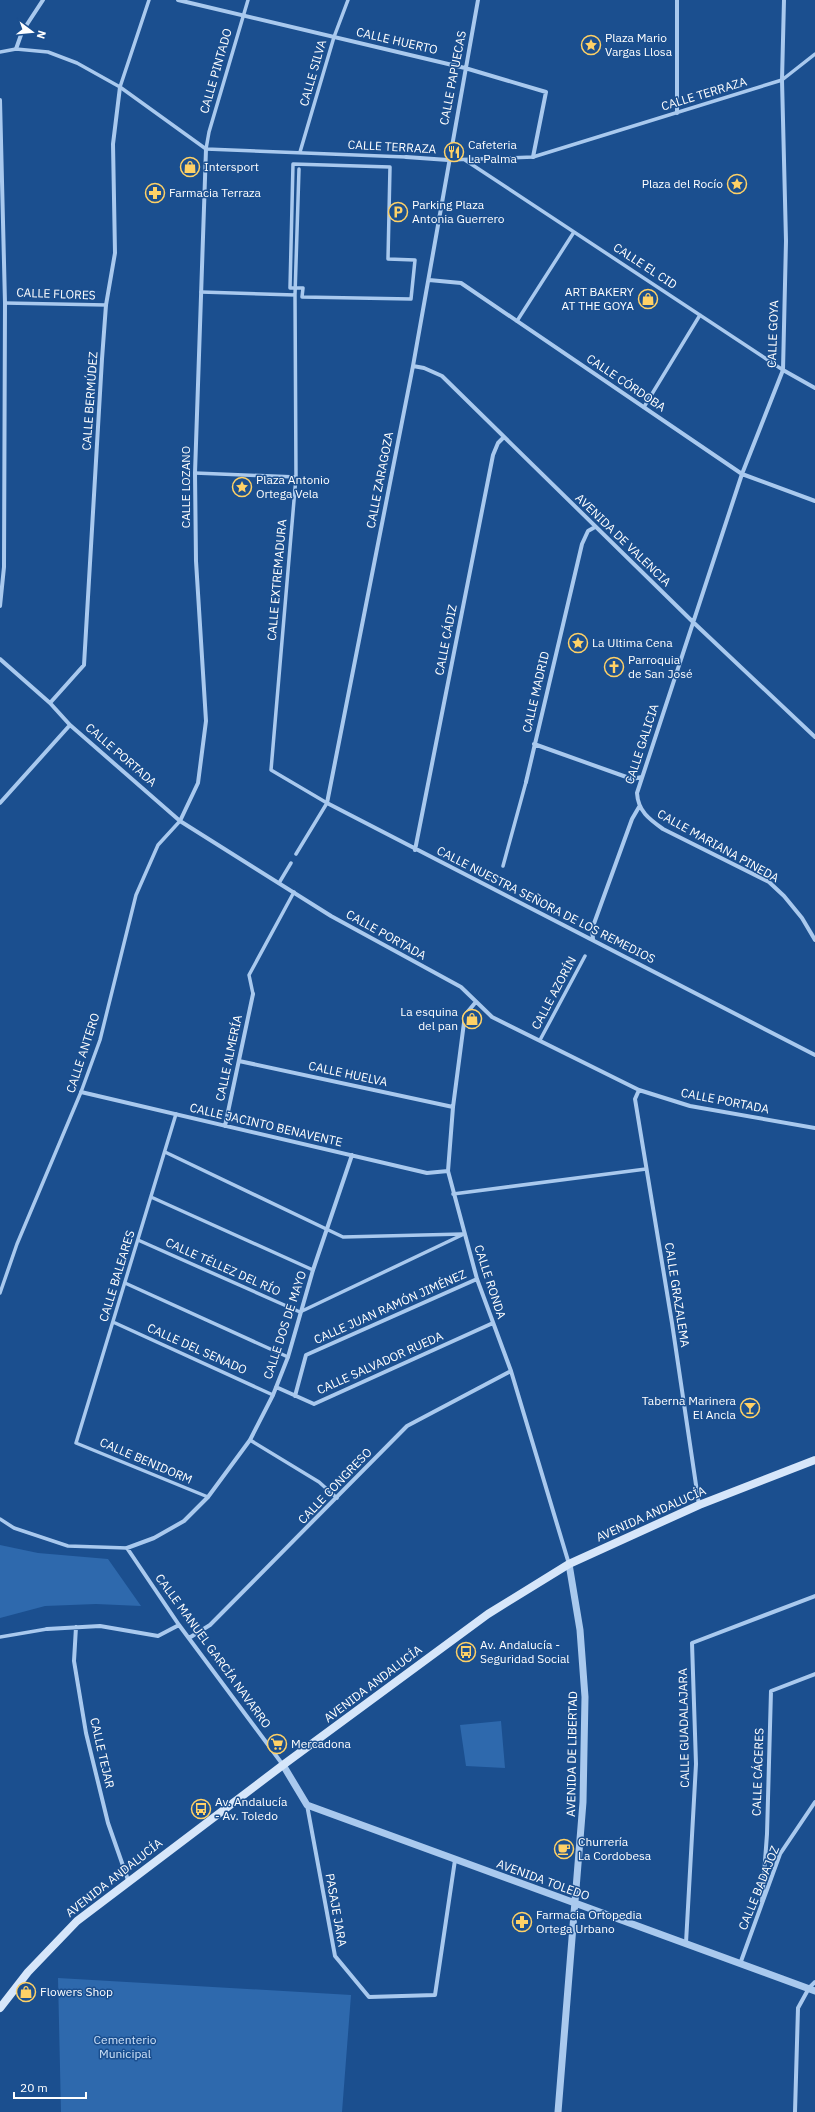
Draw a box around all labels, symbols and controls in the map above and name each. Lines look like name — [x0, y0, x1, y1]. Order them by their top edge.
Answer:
north arrow — [12, 12, 52, 52]
street label: CALLE HUERTO — [355, 24, 439, 57]
street label: CALLE PINTADO — [196, 27, 235, 115]
text: N — [34, 29, 49, 41]
street label: CALLE PAPUECAS — [436, 29, 469, 126]
place label: Plaza Mario Vargas Llosa — [605, 30, 673, 59]
place icon: Plaza Mario Vargas Llosa — [580, 34, 602, 56]
street label: CALLE SILVA — [296, 38, 329, 108]
street label: CALLE TERRAZA — [659, 73, 749, 114]
street label: CALLE TERRAZA — [347, 137, 437, 156]
place label: Cafeteria La Palma — [468, 137, 518, 166]
restaurant icon: Cafeteria La Palma — [443, 141, 465, 163]
shop icon: Intersport — [179, 156, 201, 178]
place label: Intersport — [204, 159, 259, 174]
place icon: Plaza del Rocío — [726, 173, 748, 195]
place label: Plaza del Rocío — [642, 176, 723, 191]
pharmacy icon: Farmacia Terraza — [144, 182, 166, 204]
place label: Farmacia Terraza — [169, 185, 262, 200]
place label: Parking Plaza Antonia Guerrero — [412, 197, 505, 226]
parking icon: Parking Plaza Antonia Guerrero — [387, 201, 409, 223]
street label: CALLE EL CID — [611, 239, 680, 292]
place label: ART BAKERY AT THE GOYA — [562, 284, 634, 313]
street label: CALLE FLORES — [16, 285, 96, 302]
shop icon: ART BAKERY AT THE GOYA — [637, 288, 659, 310]
street label: CALLE GOYA — [764, 300, 781, 368]
street label: CALLE BERMÚDEZ — [79, 351, 100, 451]
street label: CALLE CÓRDOBA — [584, 351, 669, 415]
street label: CALLE ZARAGOZA — [363, 430, 396, 530]
street label: CALLE LOZANO — [178, 446, 193, 528]
place label: Plaza Antonio Ortega Vela — [256, 472, 330, 501]
place icon: Plaza Antonio Ortega Vela — [231, 476, 253, 498]
street label: AVENIDA DE VALENCIA — [572, 490, 674, 589]
street label: CALLE EXTREMADURA — [264, 518, 289, 641]
street label: CALLE CÁDIZ — [431, 603, 460, 677]
place icon: La Ultima Cena — [567, 632, 589, 654]
place label: La Ultima Cena — [592, 635, 673, 650]
street label: CALLE MADRID — [519, 650, 552, 734]
place label: Parroquia de San José — [628, 652, 693, 681]
church icon: Parroquia de San José — [603, 656, 625, 678]
street label: CALLE GALICIA — [621, 701, 662, 786]
street label: CALLE PORTADA — [83, 720, 160, 790]
street label: CALLE MARIANA PINEDA — [655, 806, 782, 885]
street label: CALLE NUESTRA SEÑORA DE LOS REMEDIOS — [434, 843, 658, 966]
street label: CALLE PORTADA — [343, 906, 429, 963]
street label: CALLE AZORÍN — [528, 954, 579, 1032]
place label: La esquina del pan — [400, 1004, 459, 1033]
shop icon: La esquina del pan — [461, 1008, 483, 1030]
street label: CALLE ANTERO — [63, 1011, 102, 1095]
street label: CALLE ALMERÍA — [212, 1013, 245, 1102]
street label: CALLE HUELVA — [307, 1058, 389, 1089]
street label: CALLE PORTADA — [680, 1085, 771, 1116]
street label: CALLE JACINTO BENAVENTE — [188, 1100, 344, 1149]
street label: CALLE BALEARES — [95, 1228, 138, 1323]
street label: CALLE TÉLLEZ DEL RÍO — [163, 1234, 283, 1299]
street label: CALLE GRAZALEMA — [662, 1241, 693, 1349]
street label: CALLE RONDA — [471, 1243, 510, 1321]
street label: CALLE JUAN RAMÓN JIMÉNEZ — [311, 1266, 468, 1347]
street label: CALLE DOS DE MAYO — [260, 1269, 309, 1381]
street label: CALLE DEL SENADO — [145, 1320, 249, 1377]
street label: CALLE SALVADOR RUEDA — [314, 1328, 446, 1397]
place label: Taberna Marinera El Ancla — [642, 1393, 737, 1422]
bar icon: Taberna Marinera El Ancla — [739, 1397, 761, 1419]
street label: CALLE BENIDORM — [98, 1434, 195, 1487]
street label: CALLE CONGRESO — [295, 1445, 375, 1527]
street label: AVENIDA ANDALUCÍA — [593, 1482, 708, 1545]
street label: CALLE MANUEL GARCÍA NAVARRO — [152, 1571, 274, 1731]
place label: Av. Andalucía - Seguridad Social — [480, 1637, 570, 1666]
bus stop icon: Av. Andalucía - Seguridad Social — [455, 1641, 477, 1663]
street label: AVENIDA ANDALUCÍA — [321, 1642, 425, 1725]
street label: CALLE GUADALAJARA — [675, 1668, 692, 1788]
street label: AVENIDA DE LIBERTAD — [563, 1691, 580, 1817]
street label: CALLE TEJAR — [87, 1716, 118, 1790]
street label: CALLE CÁCERES — [748, 1728, 767, 1816]
supermarket icon: Mercadona — [266, 1733, 288, 1755]
place label: Mercadona — [291, 1736, 352, 1751]
place label: Av. Andalucía - Av. Toledo — [215, 1794, 288, 1823]
bus stop icon: Av. Andalucía - Av. Toledo — [190, 1798, 212, 1820]
place label: Churrería La Cordobesa — [578, 1834, 652, 1863]
street label: AVENIDA ANDALUCÍA — [62, 1835, 165, 1920]
cafe icon: Churrería La Cordobesa — [553, 1838, 575, 1860]
street label: CALLE BADAJOZ — [735, 1843, 782, 1932]
street label: AVENIDA TOLEDO — [495, 1856, 592, 1903]
street label: PASAJE JARA — [323, 1872, 350, 1948]
place label: Farmacia Ortopedia Ortega Urbano — [536, 1907, 643, 1936]
pharmacy icon: Farmacia Ortopedia Ortega Urbano — [511, 1911, 533, 1933]
shop icon: Flowers Shop — [15, 1981, 37, 2003]
place label: Flowers Shop — [40, 1984, 113, 1999]
park label: Cementerio Municipal — [94, 2032, 157, 2061]
scale bar — [14, 2074, 86, 2100]
text: 20 m — [20, 2080, 48, 2095]

